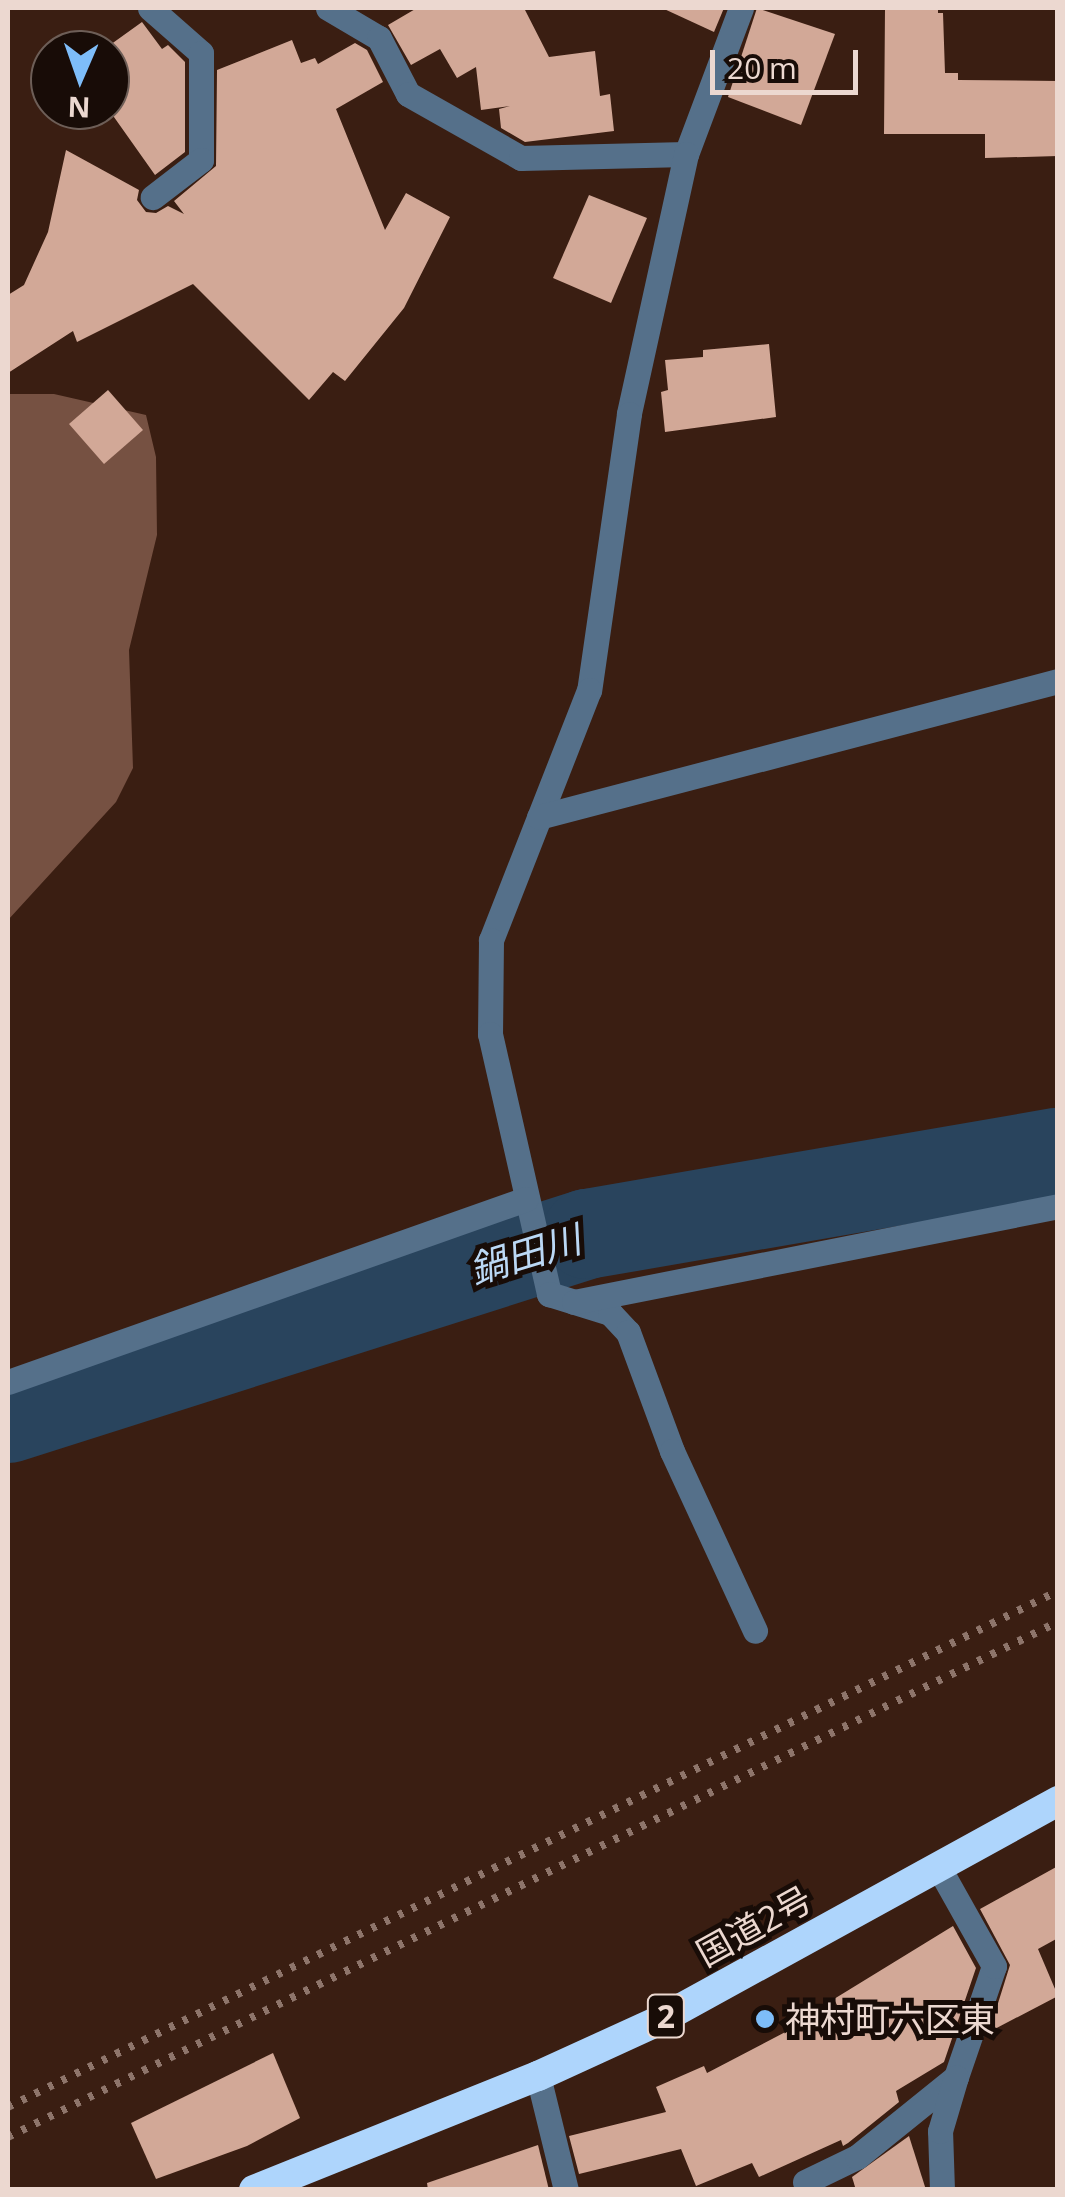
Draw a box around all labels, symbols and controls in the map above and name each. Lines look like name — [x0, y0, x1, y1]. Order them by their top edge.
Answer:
north arrow — [30, 30, 130, 130]
scale bar — [715, 30, 862, 92]
text: 20 m — [727, 47, 797, 88]
text: N — [67, 89, 91, 127]
water label: 鍋田川 — [464, 1216, 586, 1292]
street label: 国道2号 — [689, 1877, 819, 1975]
road number: 2 — [646, 1989, 686, 2043]
place label: 神村町六区東 — [785, 1998, 995, 2040]
marker: 神村町六区東 — [754, 2008, 776, 2030]

